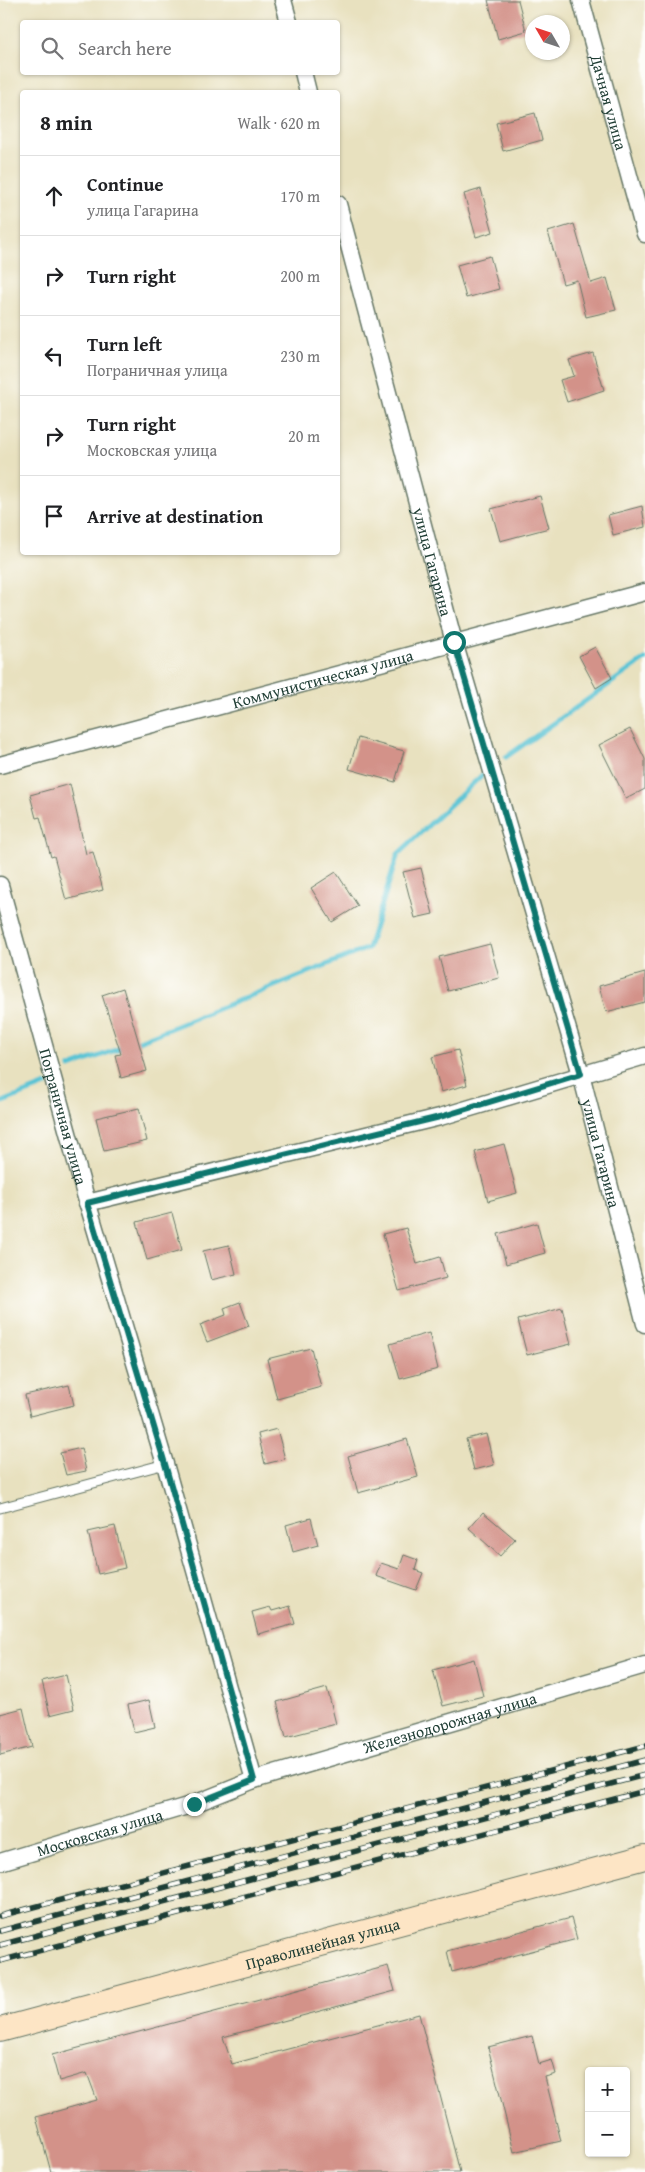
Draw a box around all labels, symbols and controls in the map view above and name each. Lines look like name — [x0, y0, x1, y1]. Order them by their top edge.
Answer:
north arrow — [525, 15, 570, 60]
search box — [20, 20, 340, 75]
icon: search — [38, 34, 66, 62]
text: Search here — [78, 34, 172, 62]
street label: Дачная улица — [584, 51, 634, 153]
text: 8 min — [40, 107, 92, 138]
text: Walk · 620 m — [237, 111, 320, 135]
text: Continue — [87, 170, 164, 198]
icon: ahead — [40, 182, 68, 210]
text: 170 m — [280, 184, 320, 208]
text: улица Гагарина — [87, 198, 199, 222]
icon: right — [40, 262, 68, 290]
text: Turn right — [87, 262, 176, 290]
text: 200 m — [280, 264, 320, 288]
text: Turn left — [87, 330, 162, 358]
icon: left — [40, 342, 68, 370]
text: 230 m — [280, 344, 320, 368]
text: Пограничная улица — [87, 358, 228, 382]
text: Turn right — [87, 410, 176, 438]
icon: right — [40, 422, 68, 450]
text: 20 m — [288, 424, 320, 448]
text: Московская улица — [87, 438, 217, 462]
icon: arrive — [40, 502, 68, 530]
text: Arrive at destination — [87, 502, 263, 530]
street label: улица Гагарина — [407, 504, 459, 619]
route start — [443, 631, 466, 654]
street label: Коммунистическая улица — [230, 643, 416, 714]
street label: Пограничная улица — [33, 1045, 94, 1188]
street label: улица Гагарина — [576, 1095, 627, 1210]
street label: Железнодорожная улица — [359, 1686, 540, 1760]
route end — [183, 1793, 206, 1816]
street label: Московская улица — [34, 1802, 166, 1862]
street label: Праволинейная улица — [243, 1911, 403, 1976]
map controls — [585, 2067, 630, 2157]
button: + — [585, 2067, 630, 2112]
button: − — [585, 2112, 630, 2157]

